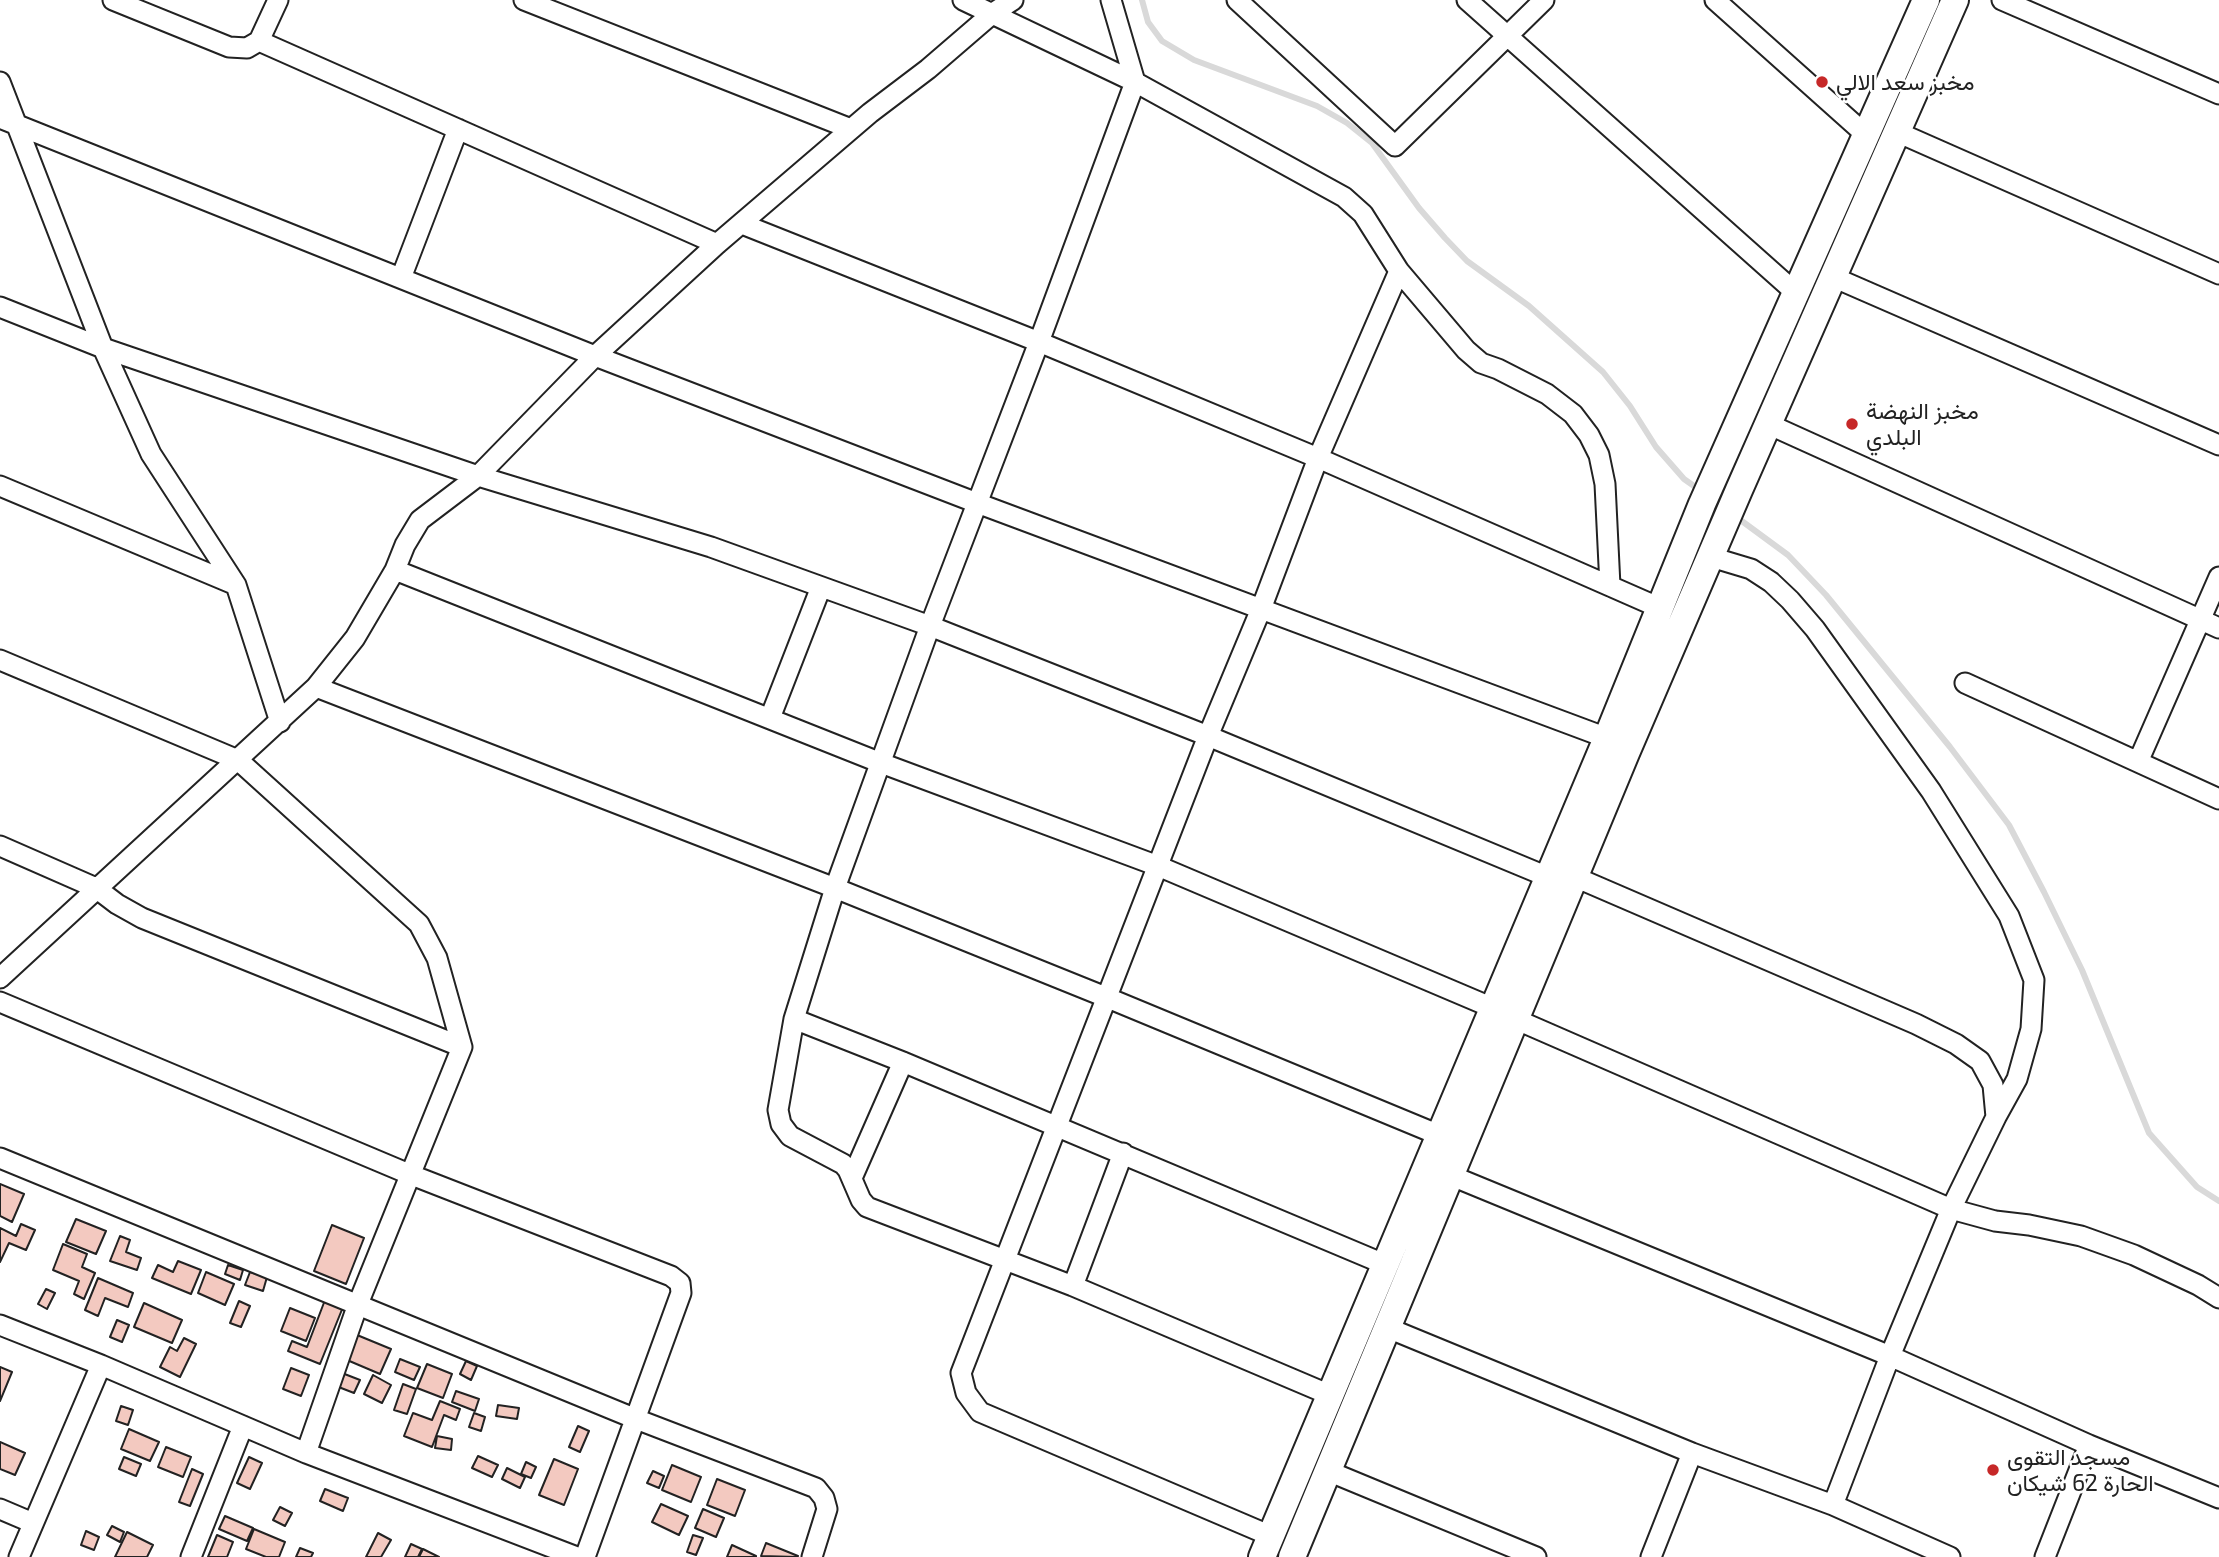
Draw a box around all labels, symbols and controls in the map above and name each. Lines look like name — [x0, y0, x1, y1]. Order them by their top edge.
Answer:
place label: مخبز سعد الالي — [1836, 68, 1975, 96]
marker: مخبز سعد الالي — [1814, 74, 1830, 90]
place label: مخبز النهضة البلدي — [1866, 397, 1979, 451]
marker: مخبز النهضة البلدي — [1844, 416, 1860, 432]
place label: مسجد التقوى الحارة 62 شيكان — [2007, 1443, 2154, 1497]
marker: مسجد التقوى الحارة 62 شيكان — [1985, 1462, 2001, 1478]

